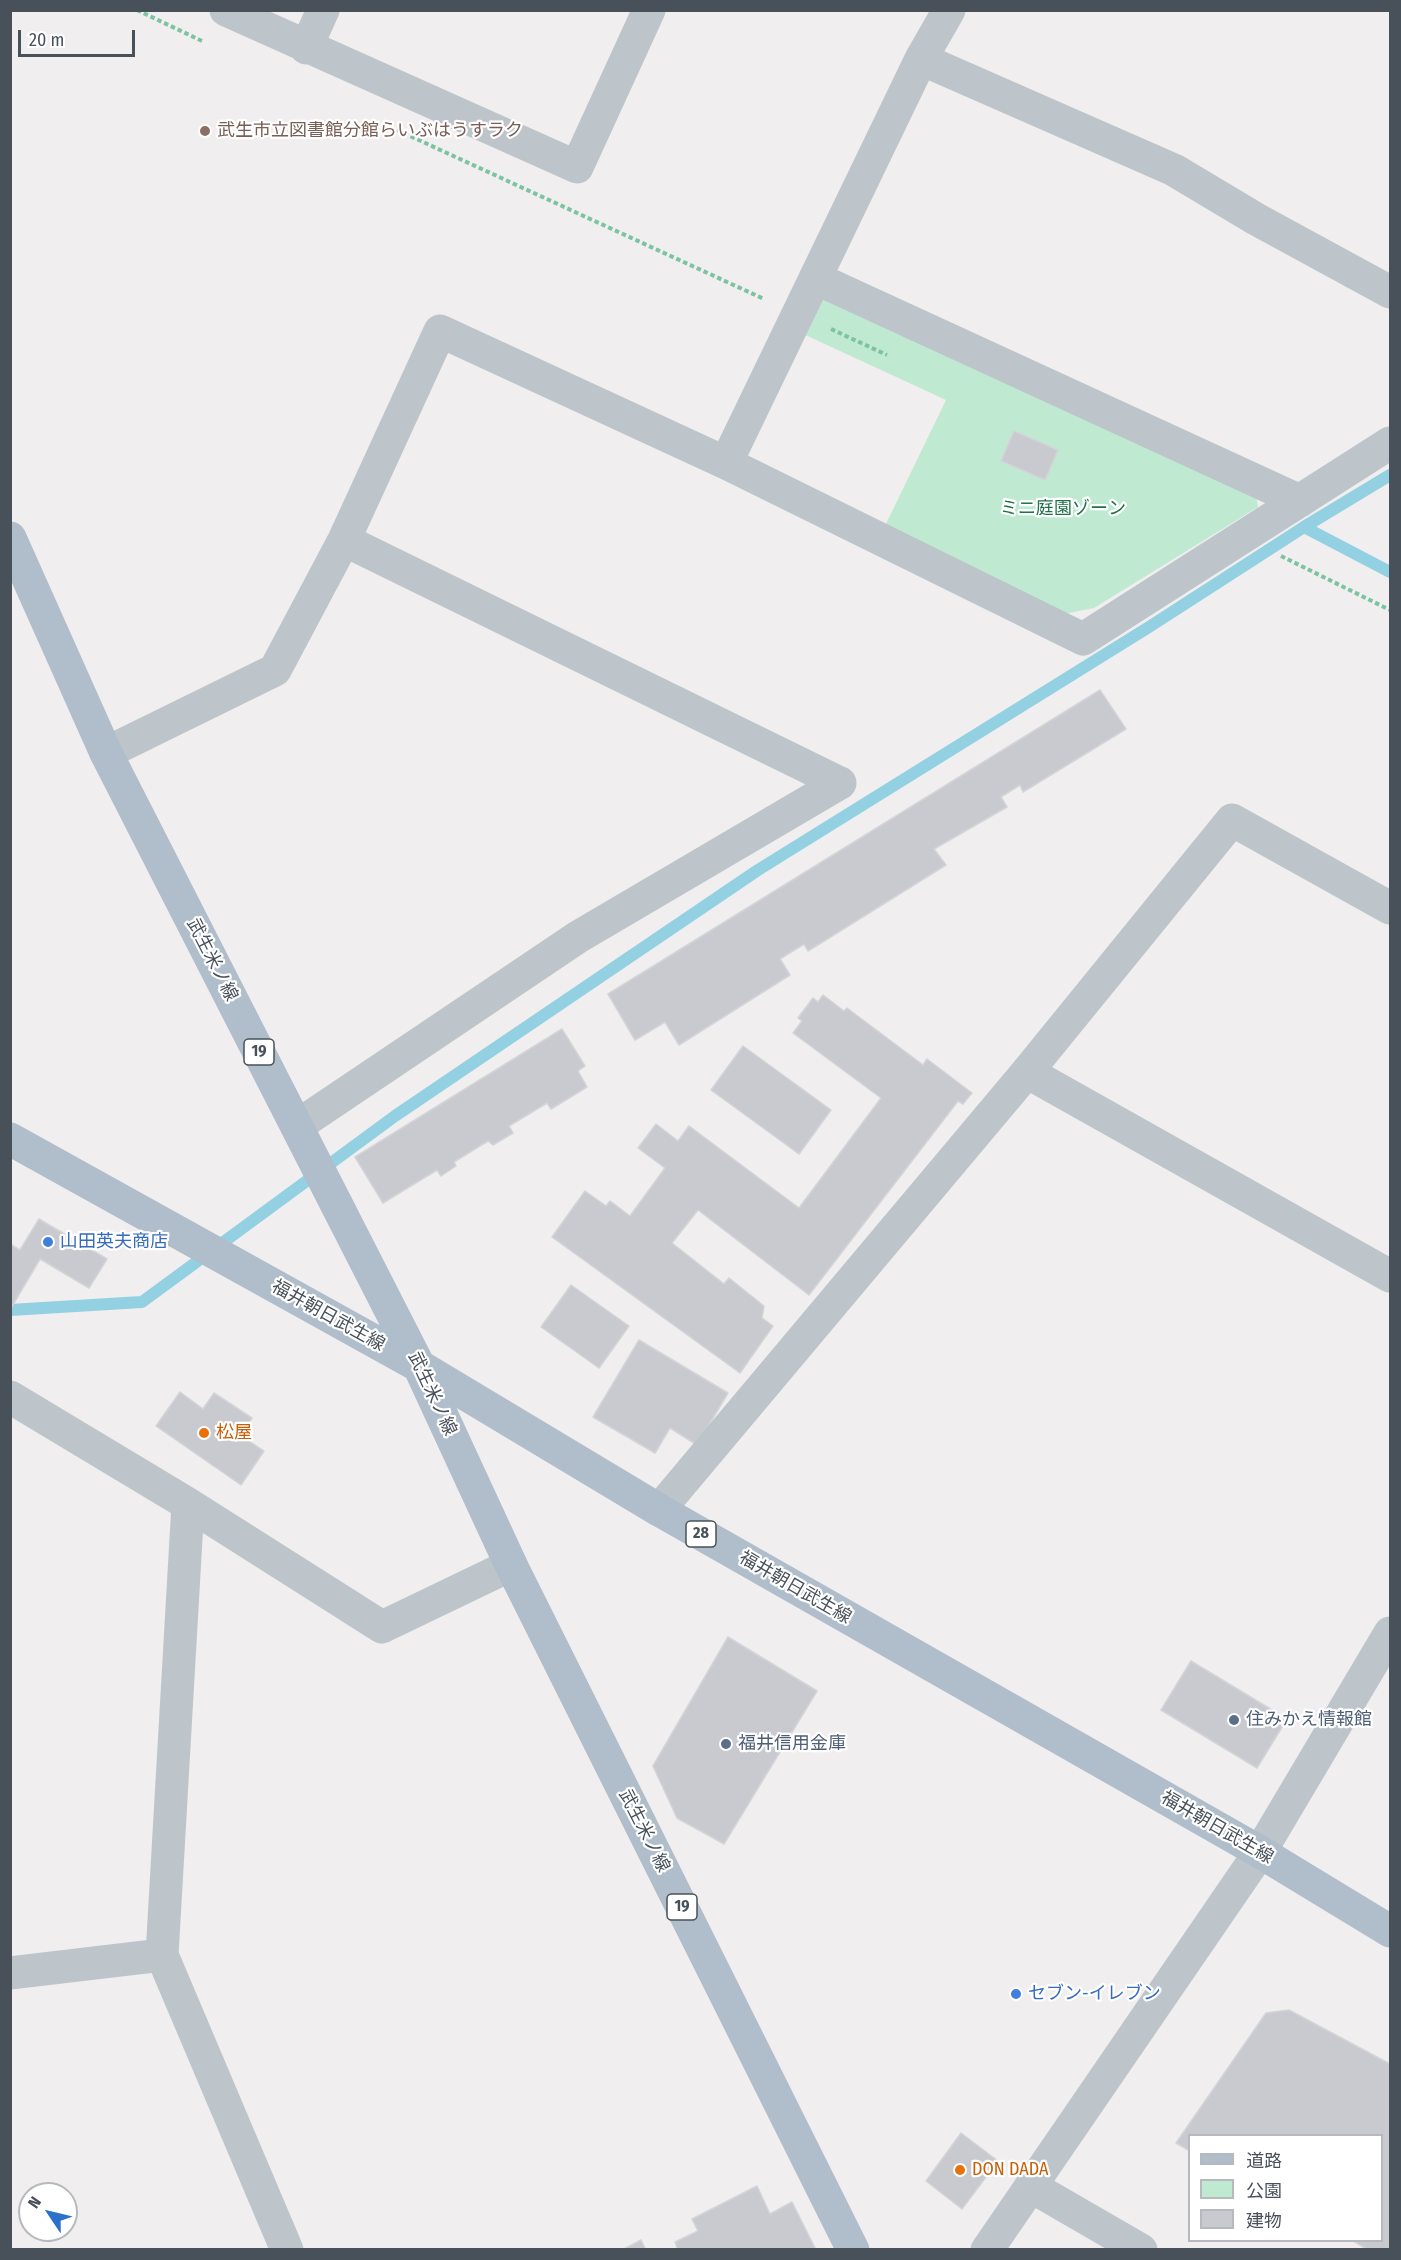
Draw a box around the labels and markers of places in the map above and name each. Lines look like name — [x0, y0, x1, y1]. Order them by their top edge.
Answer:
place label: 武生市立図書館分館らいぶはうすラク — [217, 120, 523, 142]
marker: 武生市立図書館分館らいぶはうすラク — [198, 124, 212, 138]
place label: 山田英夫商店 — [60, 1231, 168, 1253]
marker: 山田英夫商店 — [41, 1235, 55, 1249]
place label: 松屋 — [216, 1422, 252, 1444]
marker: 松屋 — [197, 1426, 211, 1440]
place label: 住みかえ情報館 — [1246, 1709, 1372, 1731]
marker: 住みかえ情報館 — [1227, 1713, 1241, 1727]
place label: 福井信用金庫 — [738, 1733, 846, 1755]
marker: 福井信用金庫 — [719, 1737, 733, 1751]
place label: セブン-イレブン — [1028, 1983, 1161, 2005]
marker: セブン-イレブン — [1009, 1987, 1023, 2001]
place label: DON DADA — [972, 2159, 1048, 2181]
marker: DON DADA — [953, 2163, 967, 2177]

